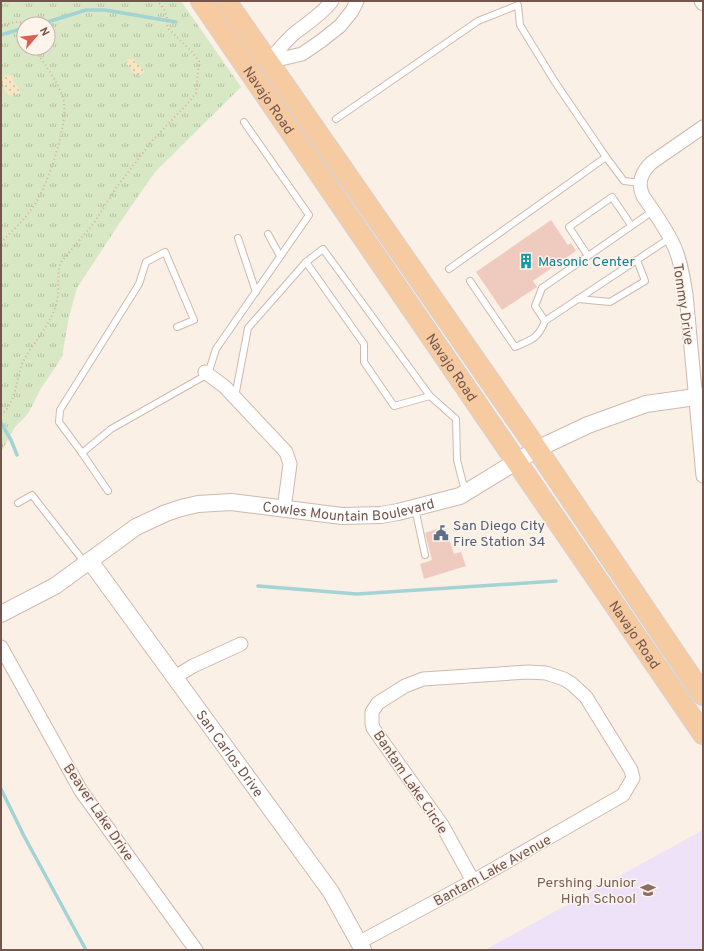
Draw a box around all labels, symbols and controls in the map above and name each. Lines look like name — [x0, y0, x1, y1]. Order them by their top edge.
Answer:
north arrow — [16, 16, 56, 56]
text: N — [36, 25, 52, 39]
street label: Navajo Road — [238, 64, 297, 138]
building icon: Masonic Center — [517, 252, 535, 270]
place label: Masonic Center — [538, 254, 635, 271]
street label: Tommy Drive — [668, 262, 697, 346]
street label: Navajo Road — [421, 331, 480, 405]
street label: Cowles Mountain Boulevard — [261, 496, 436, 526]
place label: San Diego City Fire Station 34 — [453, 518, 546, 551]
public building icon: San Diego City Fire Station 34 — [432, 524, 450, 542]
street label: Navajo Road — [604, 598, 663, 673]
street label: San Carlos Drive — [192, 707, 266, 801]
street label: Bantam Lake Circle — [369, 728, 451, 838]
street label: Beaver Lake Drive — [59, 761, 137, 865]
street label: Bantam Lake Avenue — [431, 832, 554, 911]
place label: Pershing Junior High School — [537, 875, 637, 908]
school or university icon: Pershing Junior High School — [639, 881, 657, 899]

